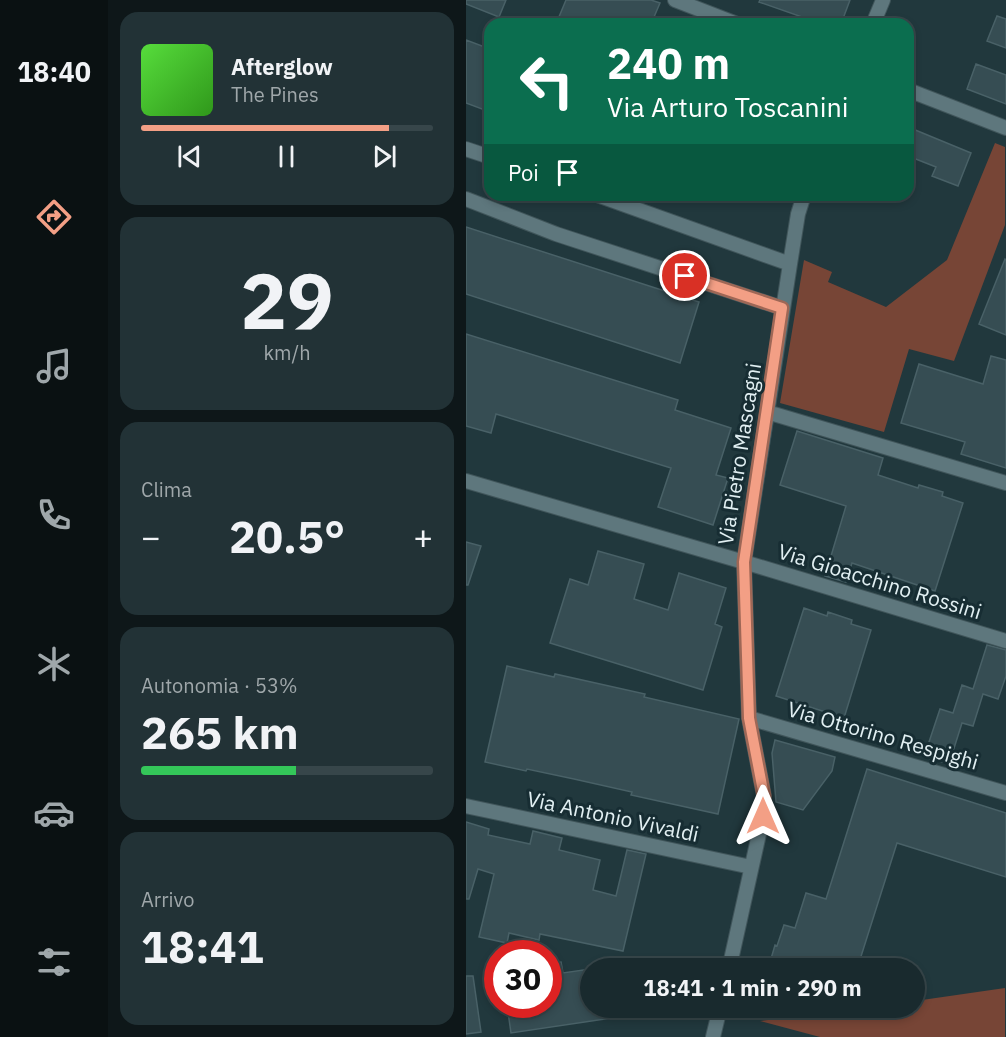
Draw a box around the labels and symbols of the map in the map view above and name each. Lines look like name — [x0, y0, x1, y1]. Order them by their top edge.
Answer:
pin — [659, 250, 710, 301]
street label: Via Pietro Mascagni — [711, 361, 767, 547]
street label: Via Gioacchino Rossini — [775, 537, 985, 625]
street label: Via Ottorino Respighi — [784, 694, 982, 776]
street label: Via Antonio Vivaldi — [524, 784, 702, 848]
position arrow — [731, 784, 795, 848]
speed limit sign: 30 — [484, 940, 562, 1018]

